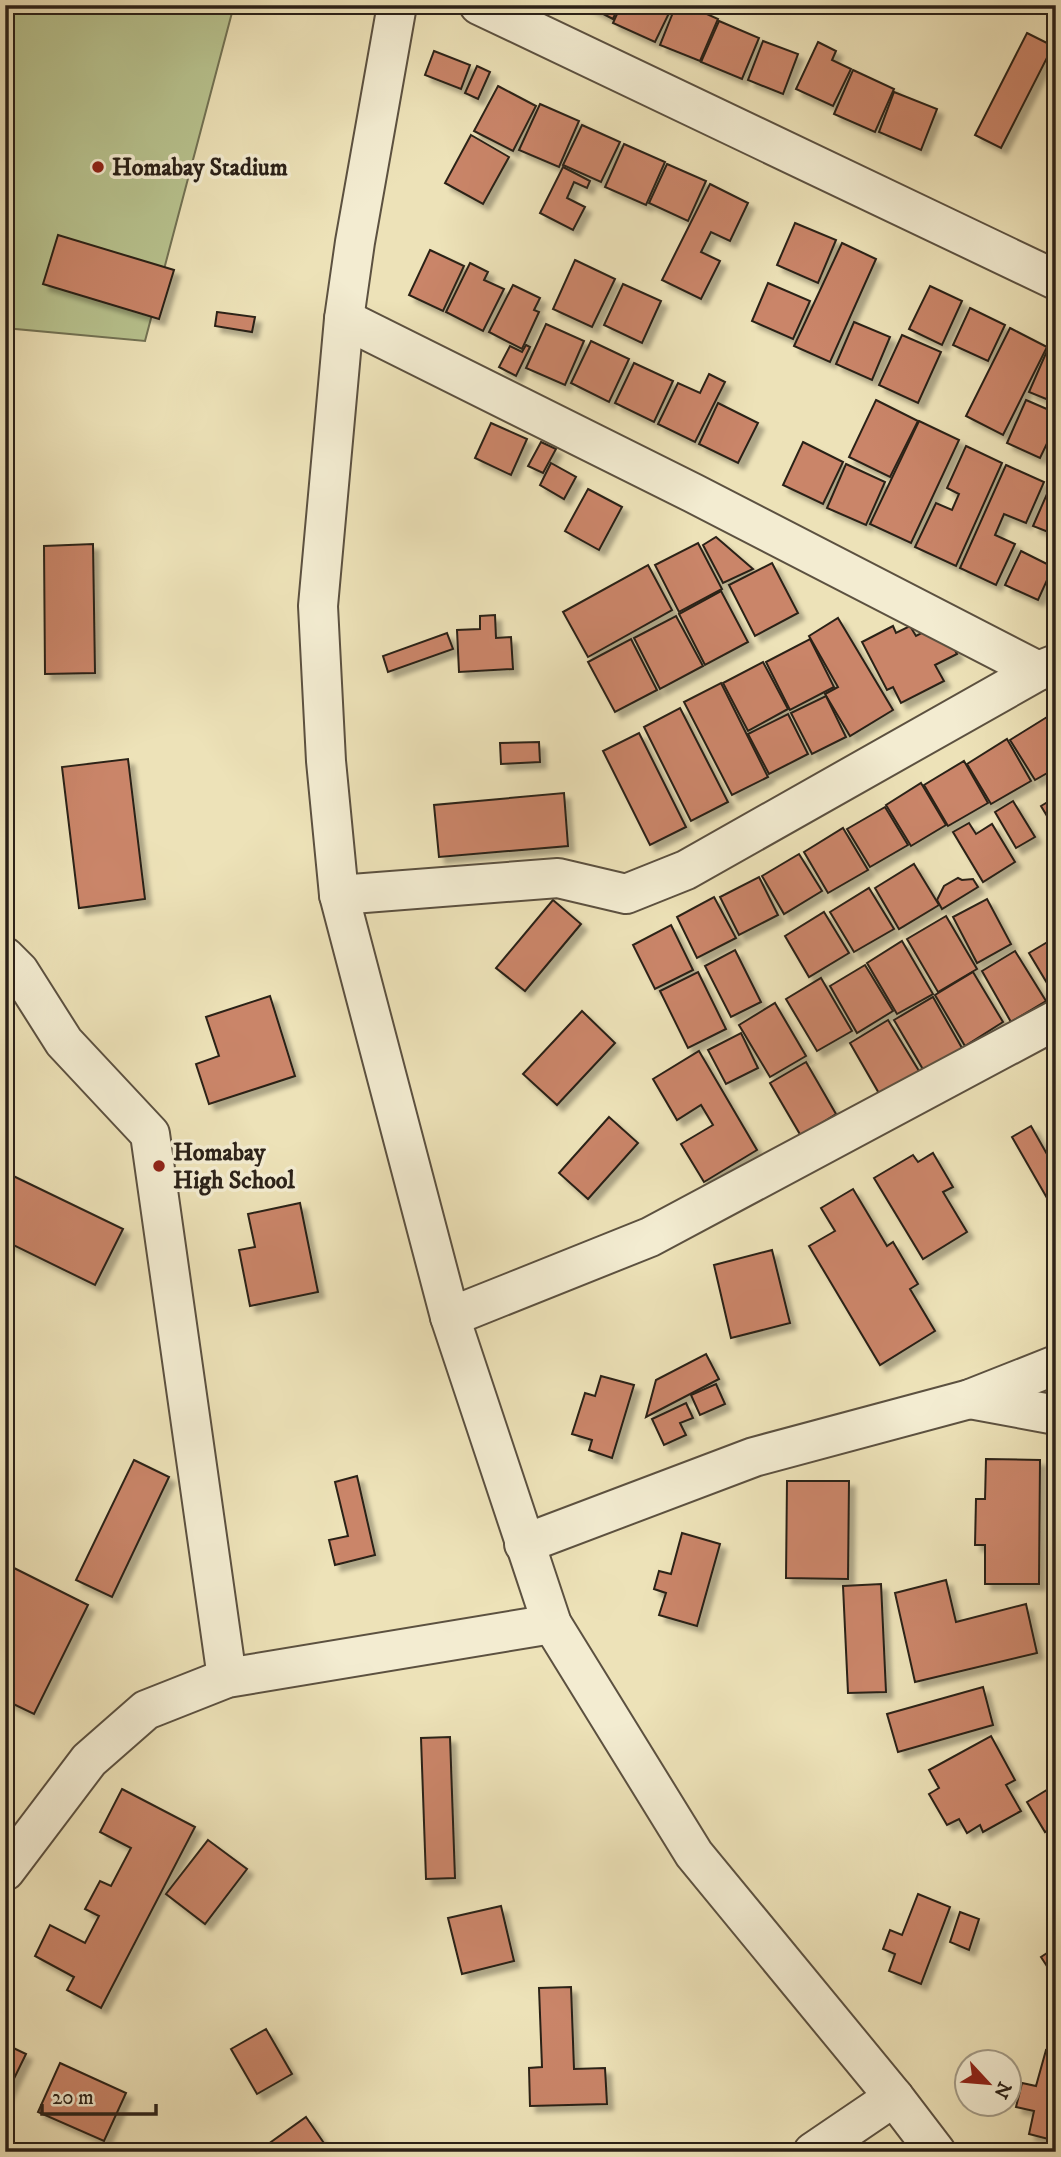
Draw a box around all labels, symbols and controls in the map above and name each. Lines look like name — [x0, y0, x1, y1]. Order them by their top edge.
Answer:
place label: Homabay Stadium — [112, 153, 288, 183]
marker: Homabay Stadium — [90, 159, 106, 175]
place label: Homabay High School — [173, 1138, 295, 1196]
marker: Homabay High School — [151, 1158, 167, 1174]
north arrow — [953, 2048, 1023, 2118]
scale bar — [42, 2073, 156, 2117]
text: N — [988, 2078, 1016, 2102]
text: 20 m — [52, 2085, 94, 2111]

